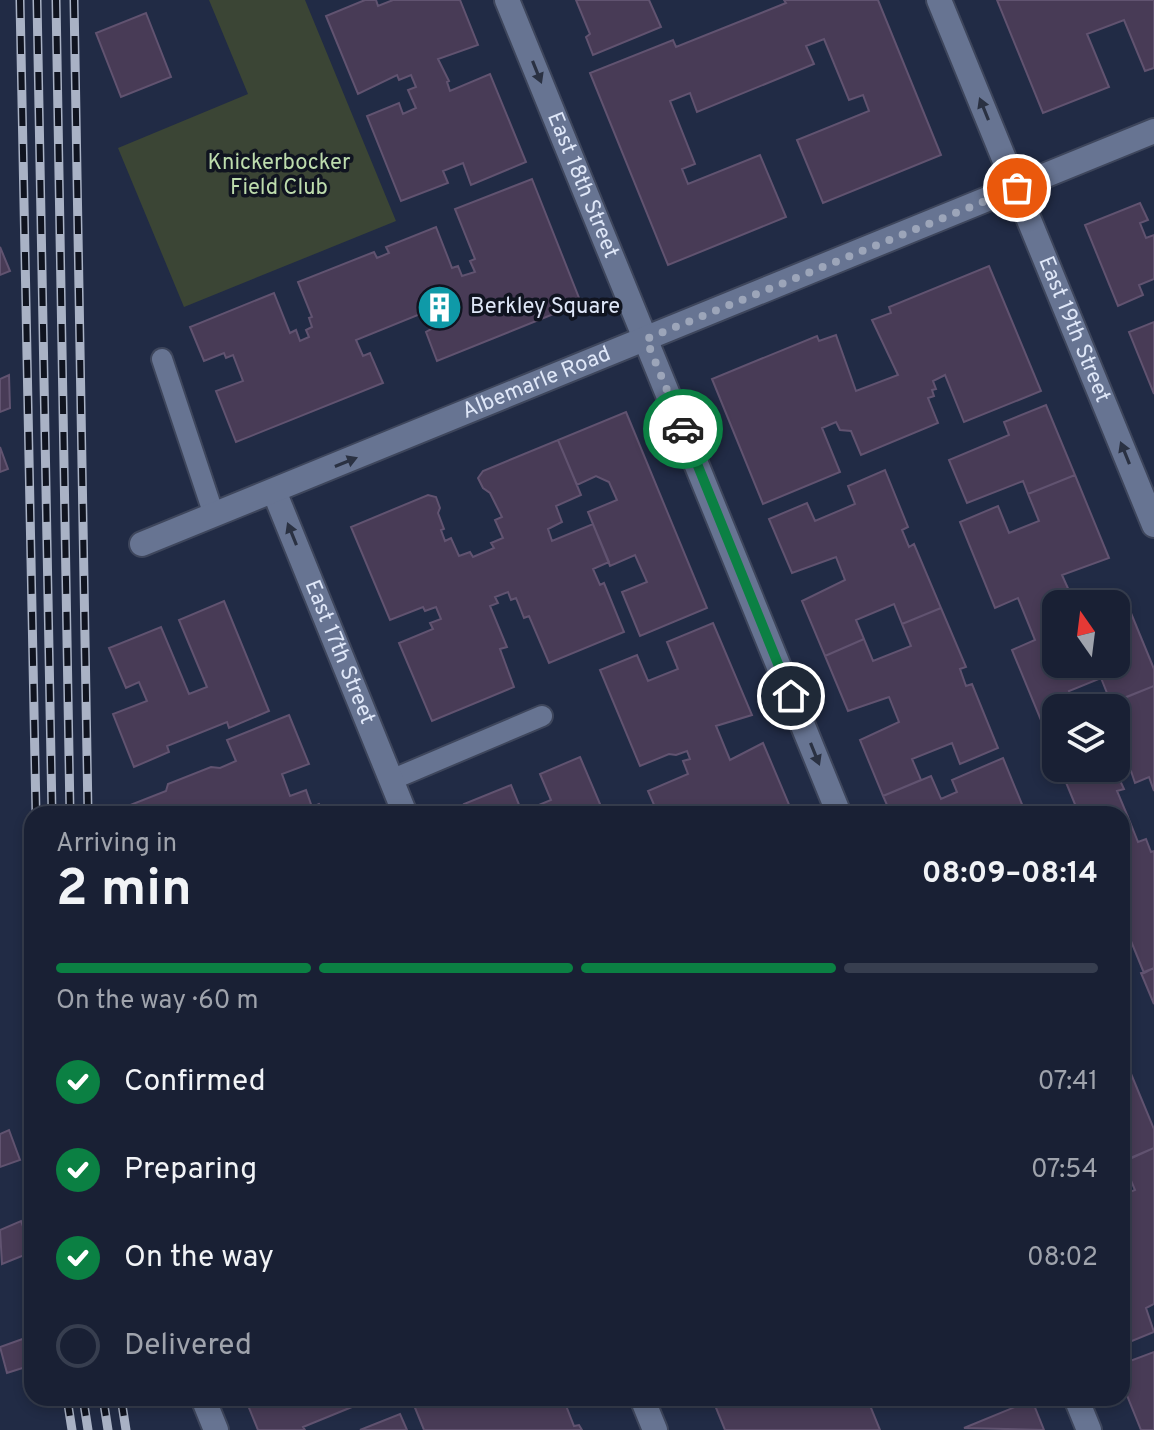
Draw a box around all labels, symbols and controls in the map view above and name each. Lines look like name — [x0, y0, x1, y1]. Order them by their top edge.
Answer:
one-way arrow — [531, 60, 544, 84]
one-way arrow — [977, 97, 990, 121]
street label: East 18th Street — [541, 108, 624, 262]
park label: Knickerbocker Field Club — [208, 150, 351, 202]
pin — [983, 154, 1051, 222]
icon: bag — [995, 166, 1039, 210]
street label: East 19th Street — [1032, 252, 1116, 407]
building icon: Berkley Square — [415, 283, 463, 331]
place label: Berkley Square — [470, 294, 620, 321]
street label: Albemarle Road — [458, 341, 615, 425]
courier — [643, 389, 723, 469]
icon: car — [661, 407, 705, 451]
one-way arrow — [1118, 441, 1131, 465]
one-way arrow — [334, 455, 358, 468]
one-way arrow — [285, 522, 298, 546]
street label: East 17th Street — [298, 576, 381, 728]
north arrow — [1042, 590, 1130, 678]
map controls — [1042, 590, 1130, 782]
pin — [757, 662, 825, 730]
icon: home — [769, 674, 813, 718]
button: layers — [1042, 694, 1130, 782]
one-way arrow — [809, 742, 822, 766]
text: Arriving in — [56, 828, 177, 861]
text: 08:09–08:14 — [922, 856, 1098, 893]
text: 2 min — [56, 858, 192, 924]
text: On the way · 60 m — [56, 985, 259, 1018]
icon: check — [56, 1060, 100, 1104]
text: Confirmed — [124, 1064, 266, 1101]
text: 07:41 — [1038, 1066, 1098, 1099]
icon: check — [56, 1148, 100, 1192]
text: Preparing — [124, 1152, 257, 1189]
text: 07:54 — [1031, 1154, 1098, 1187]
icon: check — [56, 1236, 100, 1280]
text: On the way — [124, 1240, 274, 1277]
text: 08:02 — [1027, 1242, 1098, 1275]
text: Delivered — [124, 1328, 252, 1365]

